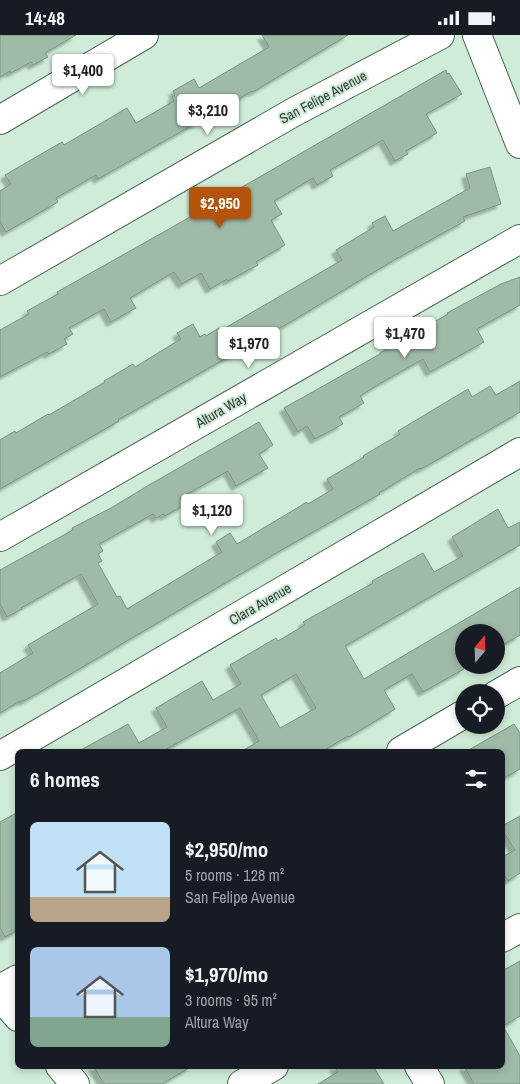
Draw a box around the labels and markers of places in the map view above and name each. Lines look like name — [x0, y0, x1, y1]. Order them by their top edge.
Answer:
pin: $1,400 — [42, 53, 124, 96]
pin: $3,210 — [167, 93, 249, 136]
pin: $2,950 — [179, 187, 261, 229]
pin: $1,470 — [364, 317, 446, 359]
pin: $1,970 — [208, 327, 290, 369]
pin: $1,120 — [171, 493, 253, 536]

